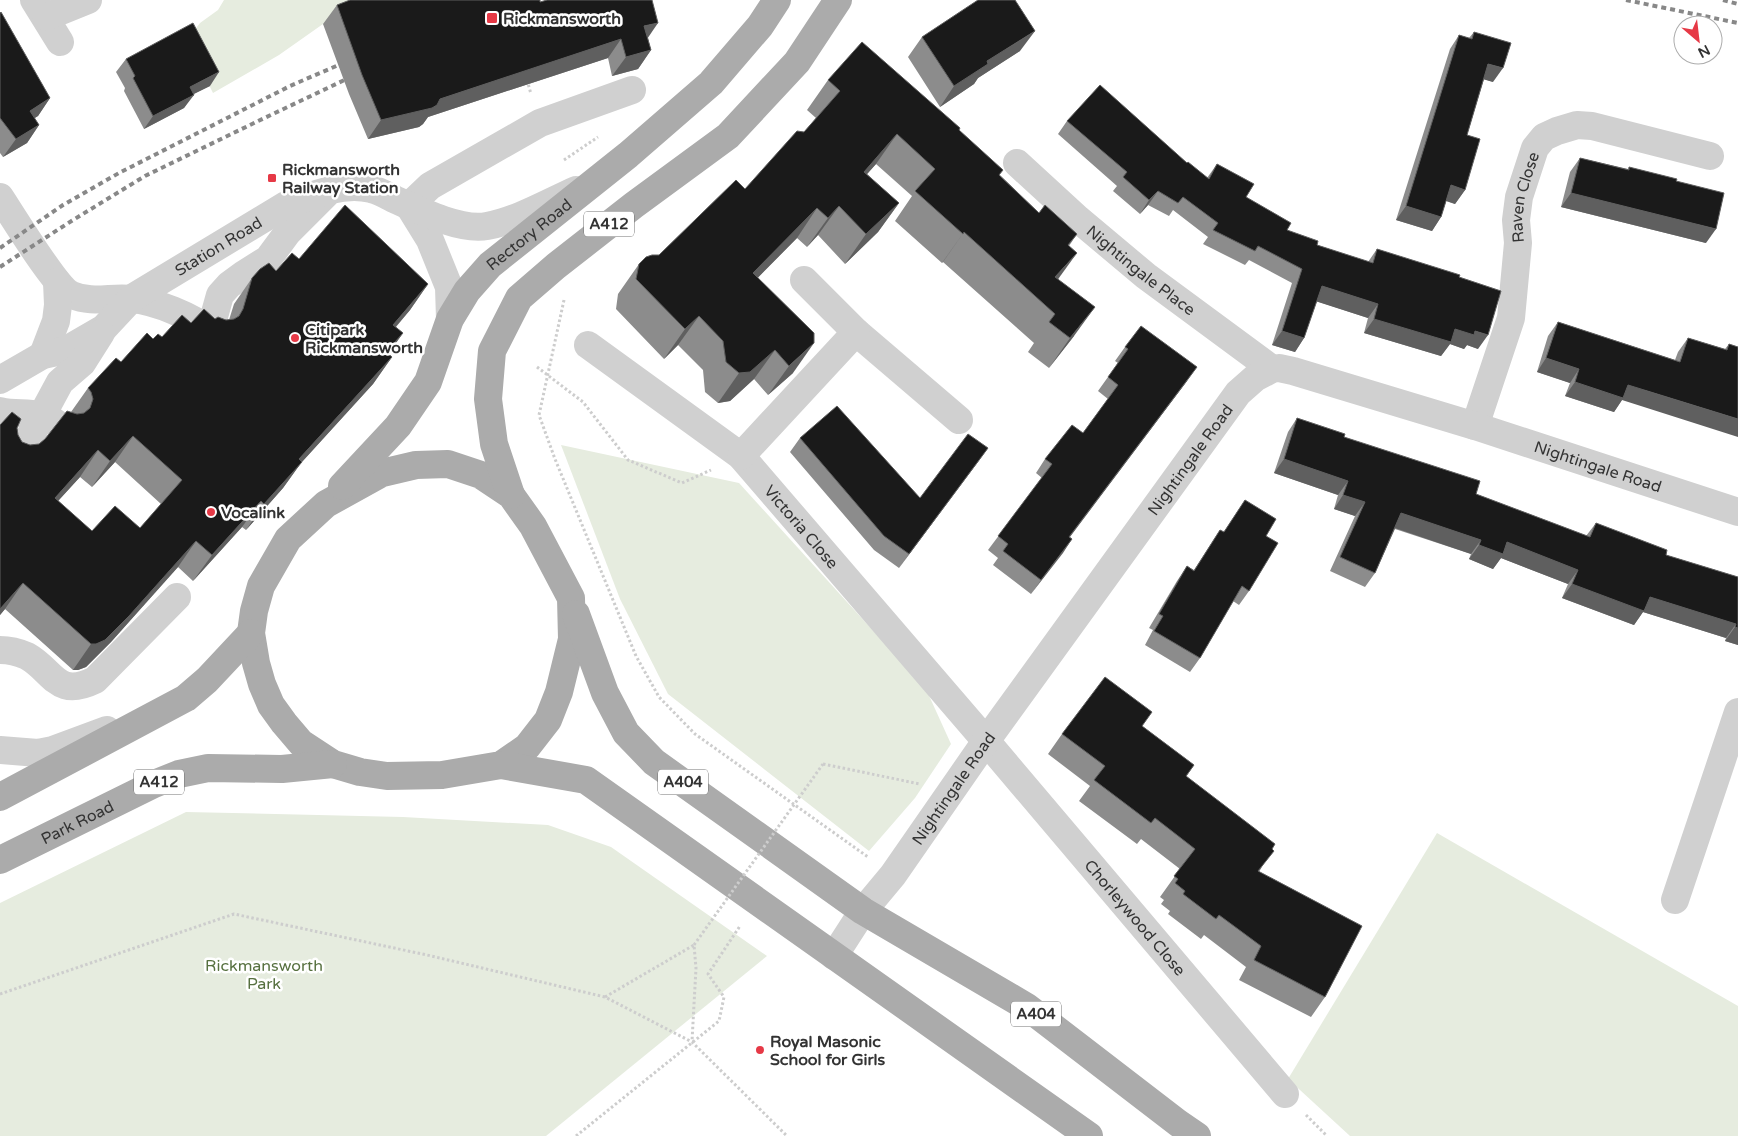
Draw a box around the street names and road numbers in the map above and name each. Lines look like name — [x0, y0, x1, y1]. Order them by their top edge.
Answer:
street label: Raven Close — [1507, 149, 1544, 244]
street label: Rectory Road — [482, 195, 576, 275]
road number: A412 — [584, 212, 634, 236]
street label: Station Road — [171, 213, 266, 281]
street label: Nightingale Place — [1082, 221, 1199, 320]
street label: Nightingale Road — [1144, 400, 1238, 520]
street label: Nightingale Road — [1531, 437, 1664, 497]
street label: Victoria Close — [759, 481, 842, 573]
street label: Nightingale Road — [908, 729, 1000, 849]
road number: A412 — [134, 770, 184, 794]
road number: A404 — [658, 770, 708, 794]
street label: Park Road — [38, 796, 117, 849]
street label: Chorleywood Close — [1080, 856, 1190, 980]
road number: A404 — [1011, 1002, 1061, 1026]

